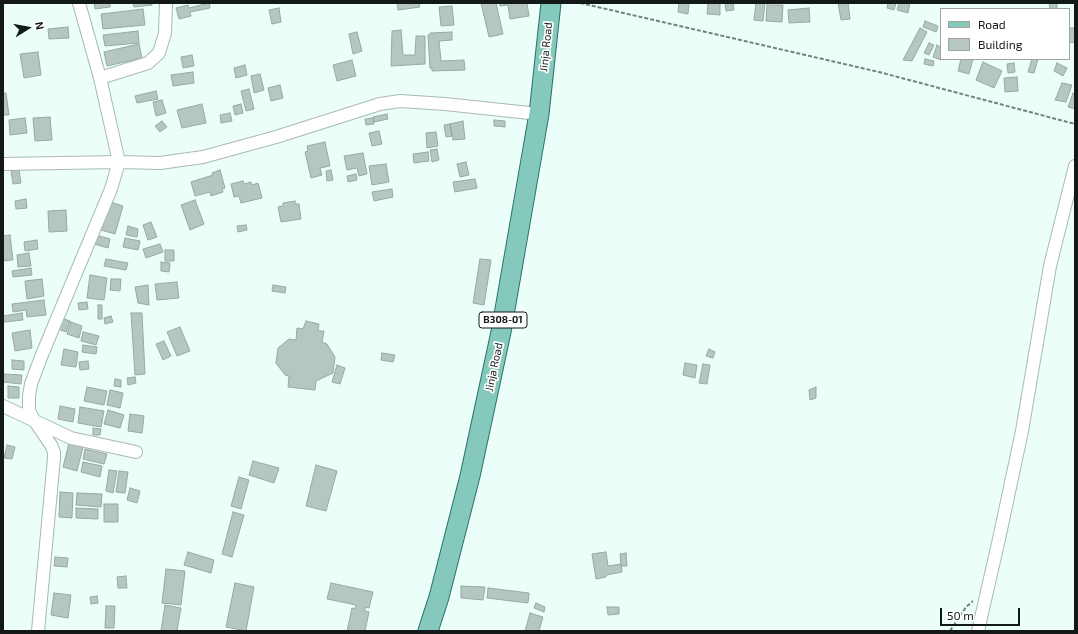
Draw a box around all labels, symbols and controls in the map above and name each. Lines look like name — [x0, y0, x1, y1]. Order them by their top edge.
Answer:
north arrow — [8, 8, 48, 48]
legend — [940, 8, 1070, 60]
text: Road — [978, 17, 1006, 31]
text: N — [33, 20, 47, 31]
street label: Jinja Road — [537, 22, 555, 72]
text: Building — [978, 37, 1022, 51]
road number: B308-01 — [479, 312, 527, 328]
street label: Jinja Road — [482, 341, 506, 393]
scale bar — [942, 600, 1022, 626]
text: 50 m — [947, 608, 974, 622]

